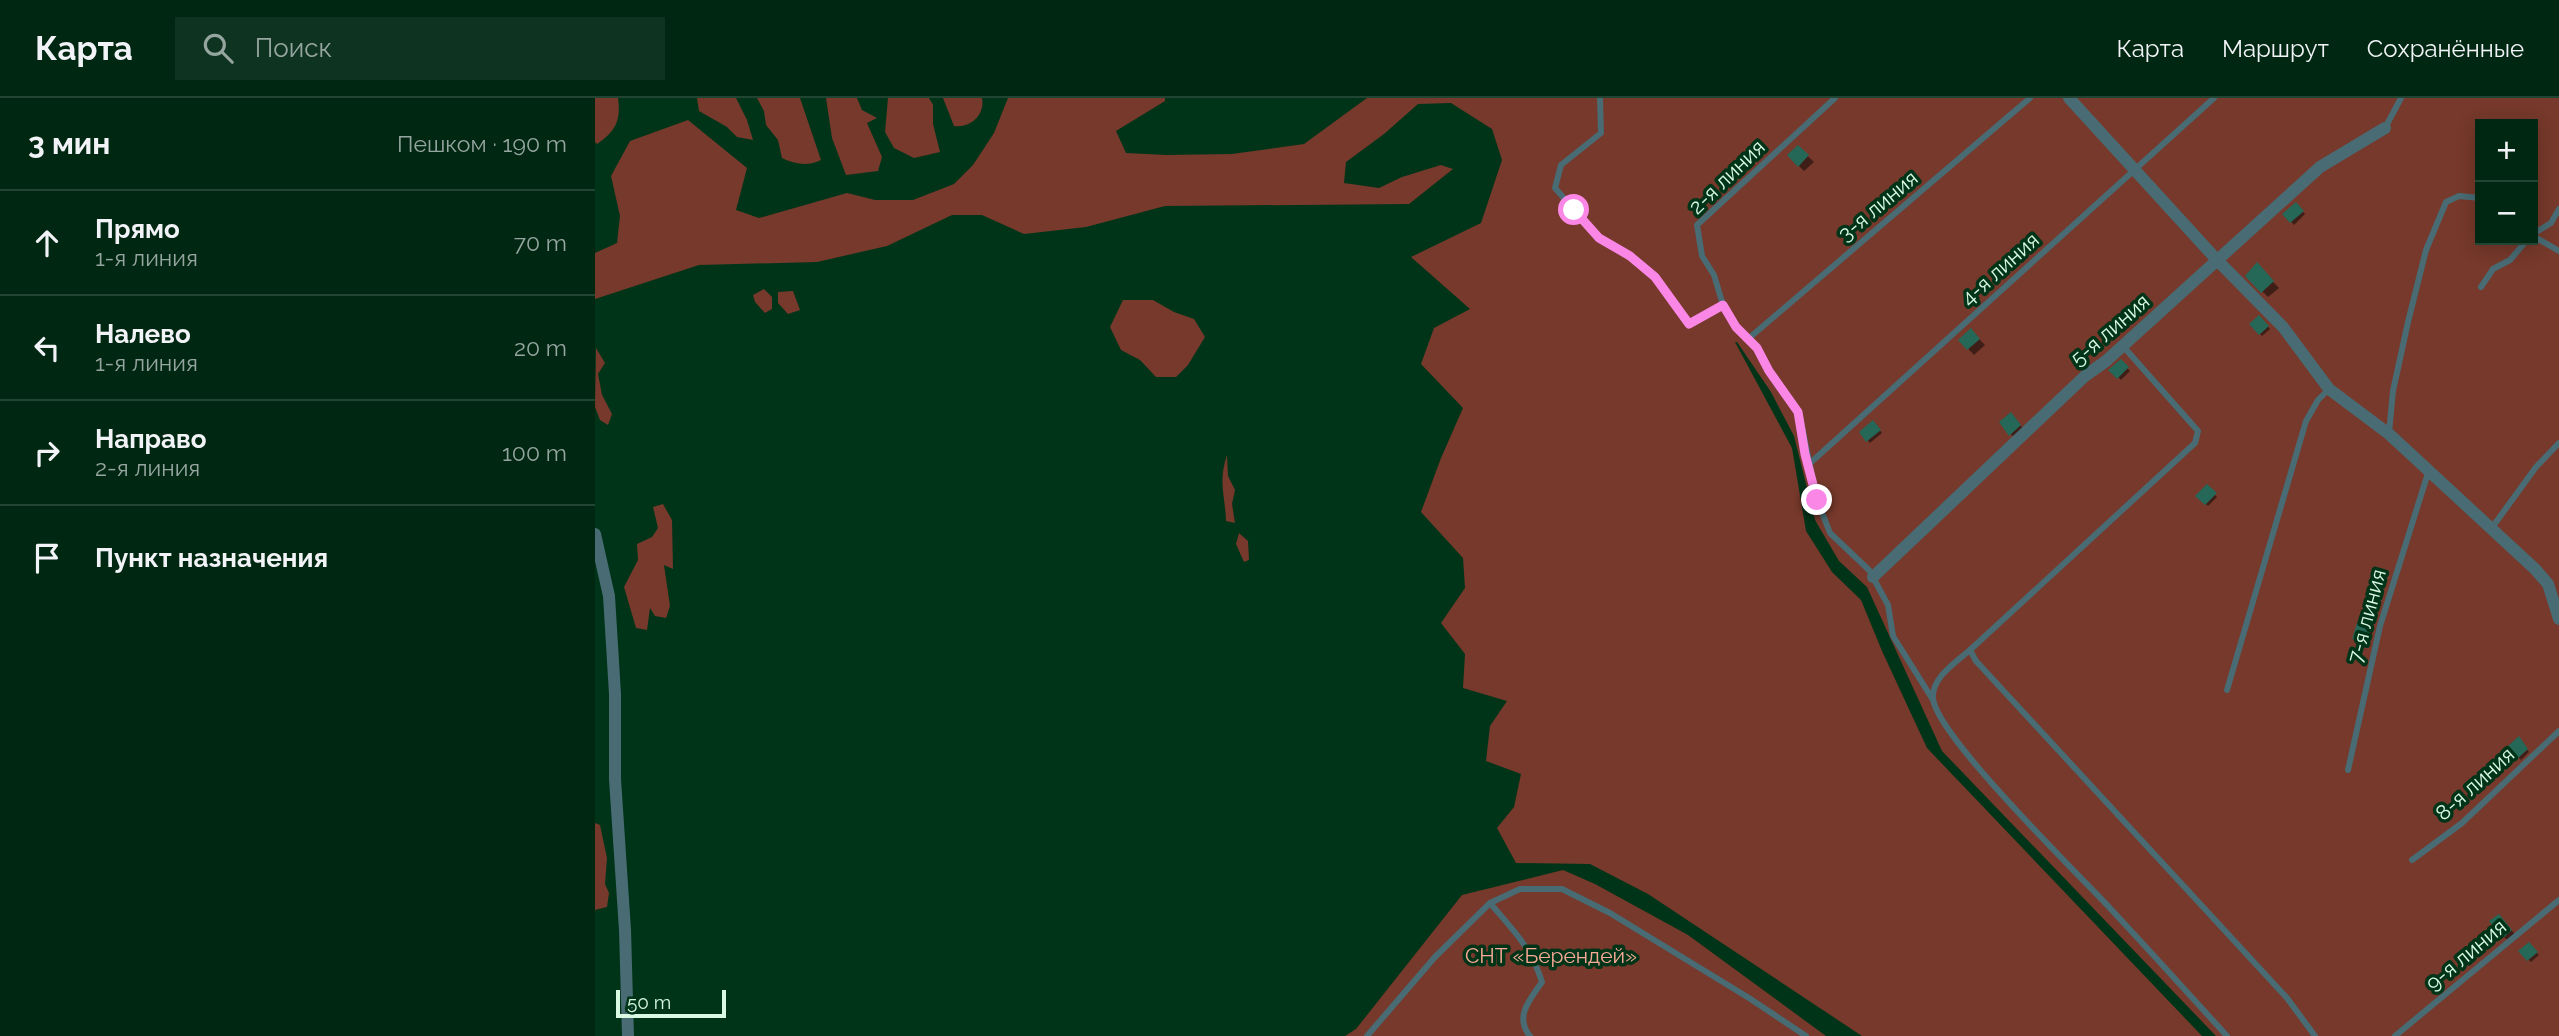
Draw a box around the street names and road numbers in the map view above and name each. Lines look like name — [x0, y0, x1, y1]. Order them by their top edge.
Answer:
street label: 2-я линия — [1683, 134, 1770, 219]
street label: 3-я линия — [1833, 165, 1923, 246]
street label: 4-я линия — [1955, 227, 2044, 310]
street label: 5-я линия — [2065, 289, 2154, 371]
street label: 7-я линия — [2342, 566, 2391, 665]
street label: 8-я линия — [2430, 742, 2519, 826]
street label: 9-я линия — [2420, 914, 2511, 996]

